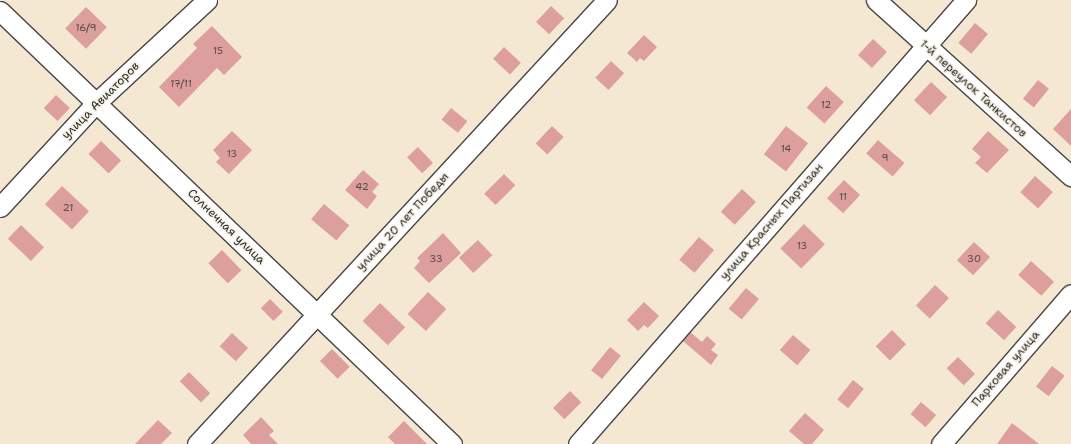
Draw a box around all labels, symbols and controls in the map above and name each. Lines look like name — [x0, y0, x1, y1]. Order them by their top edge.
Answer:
house number: 16/9 — [75, 22, 97, 34]
street label: 1-й переулок Танкистов — [916, 37, 1030, 141]
house number: 15 — [213, 45, 223, 57]
street label: улица Авиаторов — [59, 59, 143, 143]
house number: 17/11 — [170, 78, 192, 90]
house number: 12 — [821, 99, 831, 111]
house number: 14 — [781, 143, 791, 155]
house number: 13 — [227, 148, 237, 160]
house number: 9 — [882, 152, 888, 164]
street label: улица Красных Партизан — [717, 161, 827, 283]
street label: улица 20 лет Победы — [354, 170, 452, 274]
house number: 42 — [355, 181, 369, 193]
street label: Солнечная улица — [184, 186, 268, 268]
house number: 11 — [839, 191, 847, 203]
house number: 21 — [63, 202, 73, 214]
house number: 13 — [797, 240, 807, 252]
house number: 33 — [429, 253, 443, 265]
house number: 30 — [967, 253, 981, 265]
street label: Парковая улица — [969, 328, 1043, 410]

